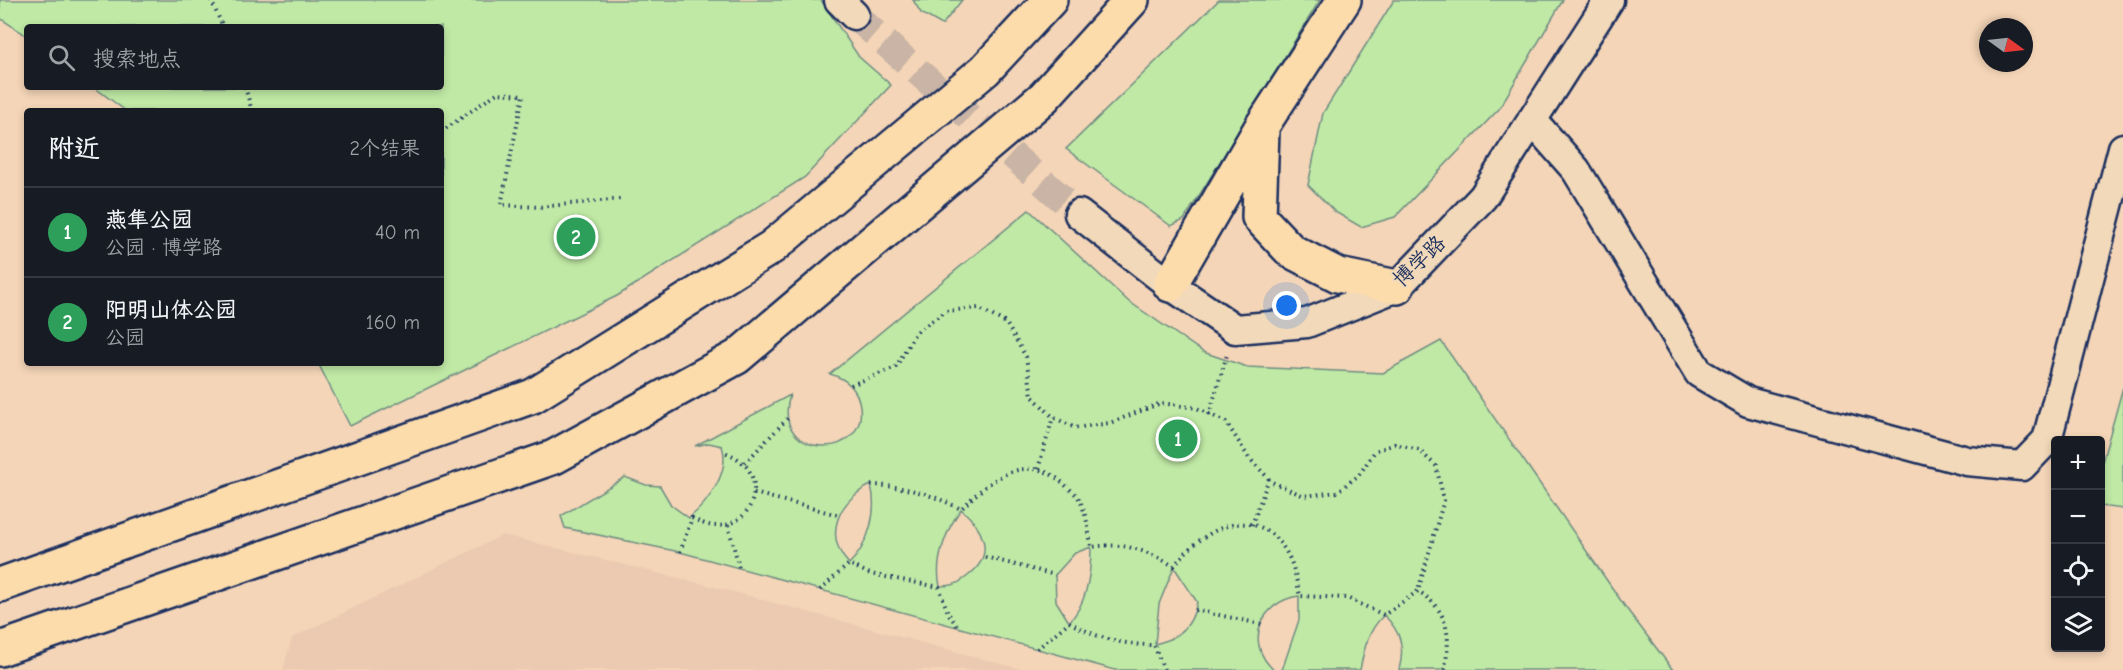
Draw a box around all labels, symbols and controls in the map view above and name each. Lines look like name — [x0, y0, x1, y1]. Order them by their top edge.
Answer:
north arrow — [1979, 18, 2033, 72]
search box — [24, 24, 444, 90]
icon: search — [45, 41, 78, 74]
text: 搜索地点 — [93, 46, 181, 72]
text: 附近 — [48, 134, 100, 164]
text: 2个结果 — [350, 137, 420, 160]
text: 燕隼公园 — [105, 207, 193, 233]
pin: 2 — [556, 214, 596, 260]
text: 1 — [64, 221, 71, 244]
text: 40 m — [375, 221, 420, 244]
street label: 博学路 — [1388, 230, 1450, 292]
text: 公园 · 博学路 — [105, 236, 222, 259]
your location — [1272, 291, 1301, 320]
text: 阳明山体公园 — [105, 297, 237, 323]
text: 2 — [63, 311, 72, 334]
text: 160 m — [366, 311, 420, 334]
text: 公园 — [105, 326, 145, 349]
pin: 1 — [1158, 416, 1198, 462]
map controls — [2051, 436, 2105, 652]
button: + — [2051, 436, 2105, 490]
button: − — [2051, 490, 2105, 544]
button: locate — [2051, 544, 2105, 598]
button: layers — [2051, 598, 2105, 652]

